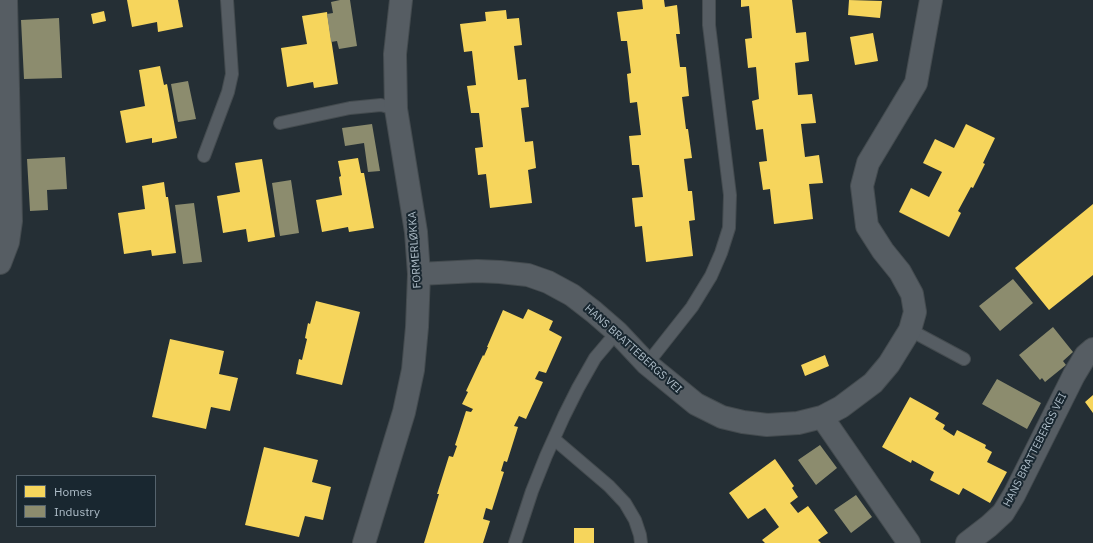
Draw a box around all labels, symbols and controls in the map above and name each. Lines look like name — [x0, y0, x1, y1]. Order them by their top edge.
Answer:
street label: FORMERLØKKA — [406, 211, 424, 289]
street label: HANS BRATTEBERGS VEI — [582, 302, 684, 396]
street label: HANS BRATTEBERGS VEI — [1001, 391, 1069, 509]
legend — [16, 475, 156, 527]
text: Homes — [54, 484, 92, 499]
text: Industry — [54, 504, 100, 519]

